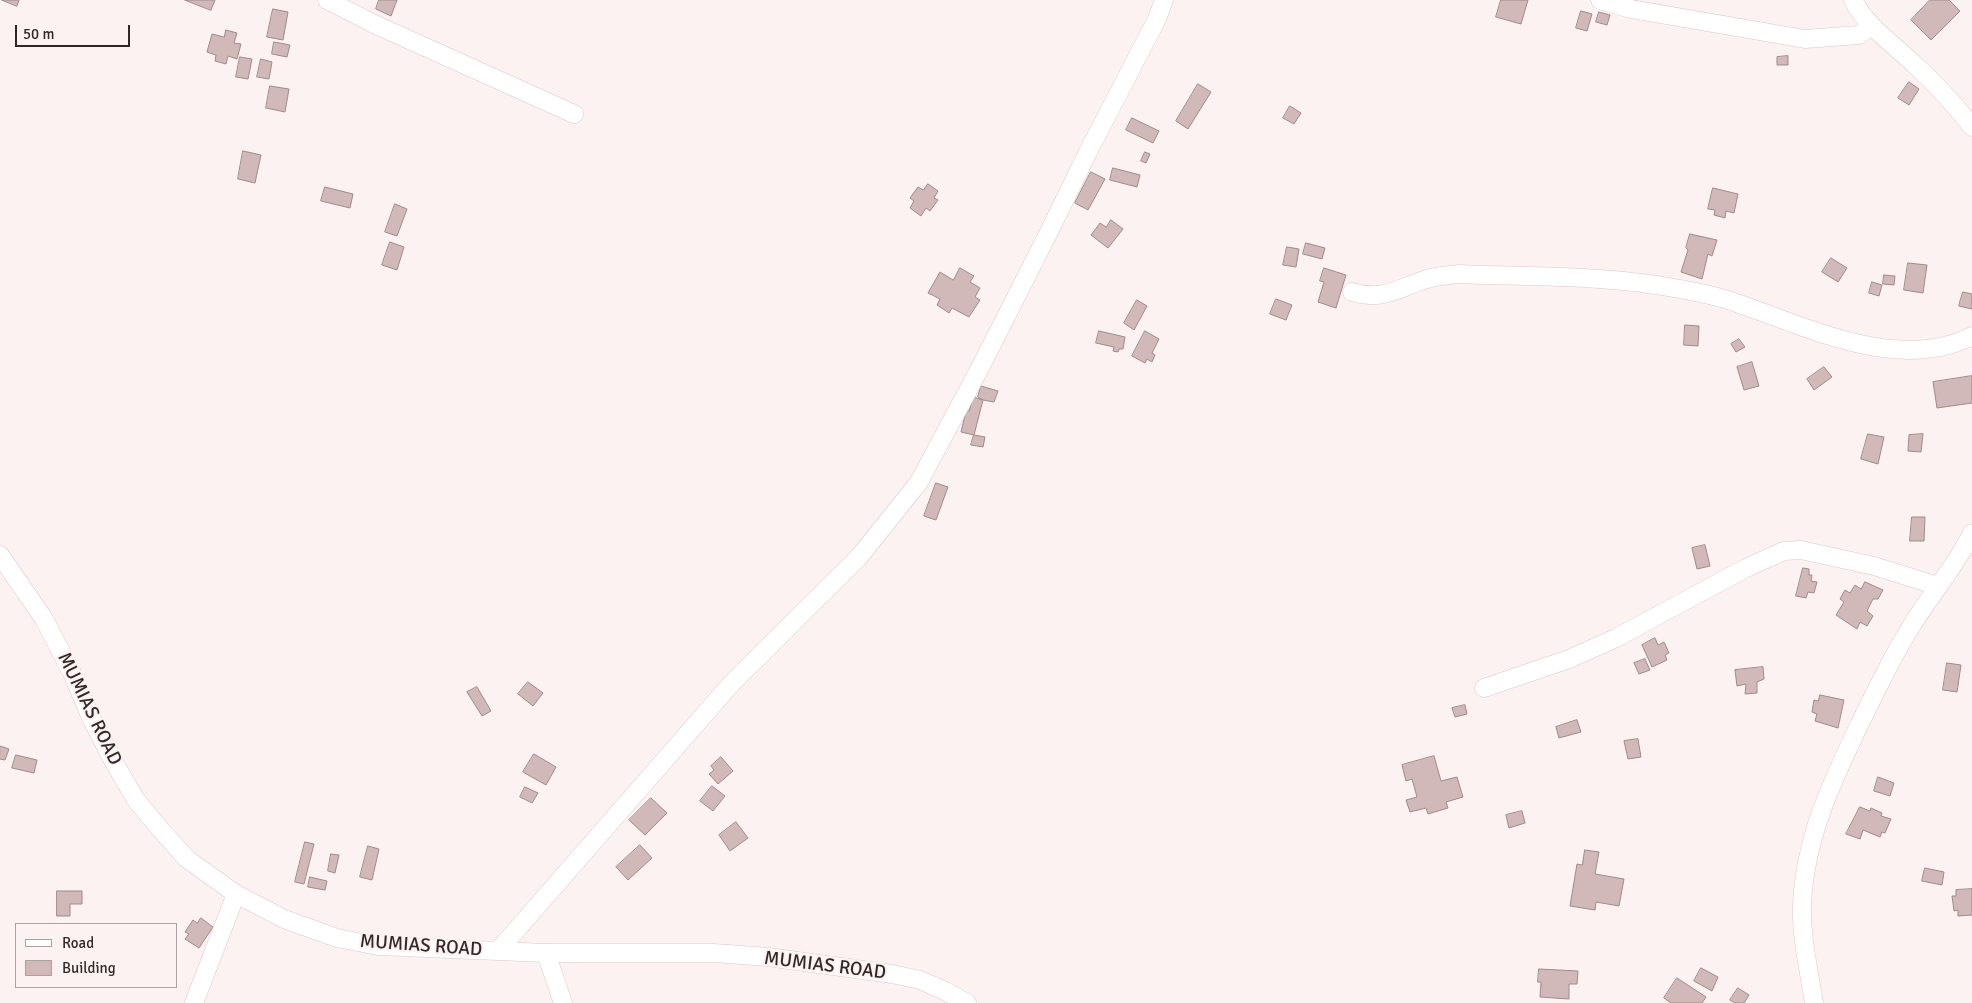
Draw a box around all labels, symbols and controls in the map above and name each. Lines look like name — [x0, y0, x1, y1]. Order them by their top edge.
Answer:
scale bar — [18, 15, 132, 47]
text: 50 m — [23, 25, 54, 43]
street label: MUMIAS ROAD — [52, 649, 126, 769]
legend — [15, 923, 178, 988]
street label: MUMIAS ROAD — [359, 930, 483, 962]
text: Road — [62, 934, 94, 952]
street label: MUMIAS ROAD — [763, 947, 887, 985]
text: Building — [62, 959, 116, 977]

